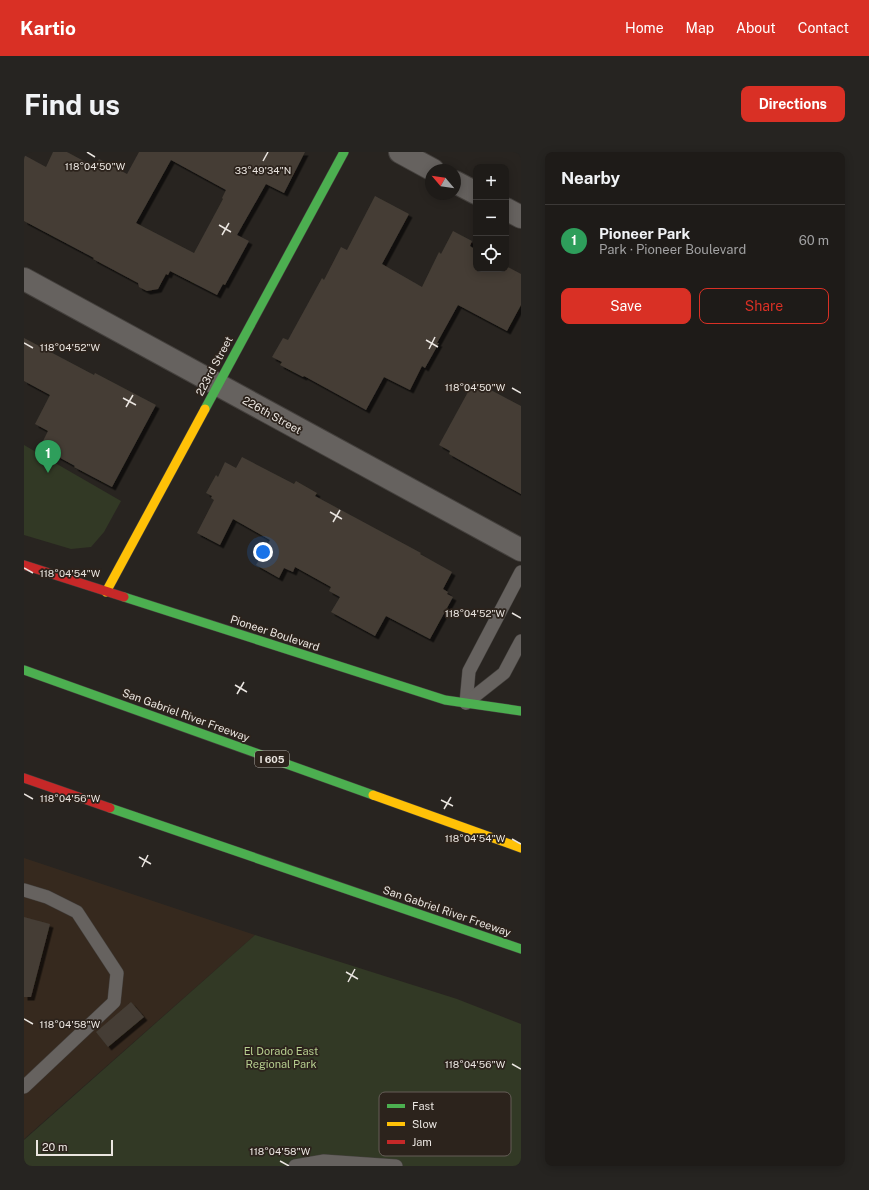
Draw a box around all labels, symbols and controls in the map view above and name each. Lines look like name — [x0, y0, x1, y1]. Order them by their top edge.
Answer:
text: Kartio — [20, 17, 76, 39]
text: Home — [625, 20, 664, 36]
text: Map — [686, 20, 714, 36]
text: About — [736, 20, 776, 36]
text: Contact — [798, 20, 849, 36]
button: Directions — [741, 86, 845, 122]
text: Find us — [24, 88, 120, 121]
text: 118°04'50"W — [65, 160, 126, 172]
text: 33°49'34"N — [235, 164, 291, 176]
north arrow — [425, 164, 461, 200]
map controls — [473, 164, 509, 272]
button: + — [473, 164, 509, 200]
text: Nearby — [561, 168, 620, 188]
button: − — [473, 200, 509, 236]
text: Pioneer Park — [599, 225, 690, 242]
text: 1 — [571, 233, 577, 248]
text: 60 m — [799, 233, 829, 248]
button: locate — [473, 236, 509, 272]
text: Park · Pioneer Boulevard — [599, 242, 746, 257]
button: Save — [561, 288, 691, 324]
button: Share — [699, 288, 829, 324]
street label: 223rd Street — [193, 334, 235, 398]
text: 118°04'52"W — [40, 341, 101, 353]
text: 118°04'50"W — [445, 381, 506, 393]
street label: 226th Street — [240, 394, 304, 436]
pin: 1 — [35, 440, 61, 473]
your location — [253, 542, 273, 562]
text: 118°04'54"W — [40, 567, 101, 579]
text: 118°04'52"W — [445, 607, 506, 619]
street label: Pioneer Boulevard — [229, 613, 321, 653]
street label: San Gabriel River Freeway — [121, 686, 251, 744]
road number: I 605 — [255, 751, 289, 767]
text: 118°04'56"W — [40, 792, 101, 804]
text: 118°04'54"W — [445, 832, 506, 844]
street label: San Gabriel River Freeway — [381, 883, 513, 939]
text: 118°04'58"W — [40, 1018, 101, 1030]
park label: El Dorado East Regional Park — [244, 1045, 318, 1070]
text: 118°04'56"W — [445, 1058, 506, 1070]
legend — [379, 1092, 511, 1156]
text: Fast — [412, 1100, 434, 1112]
text: Slow — [412, 1118, 438, 1130]
text: Jam — [412, 1136, 432, 1148]
scale bar — [36, 1138, 113, 1157]
text: 20 m — [42, 1141, 67, 1153]
text: 118°04'58"W — [250, 1145, 311, 1157]

